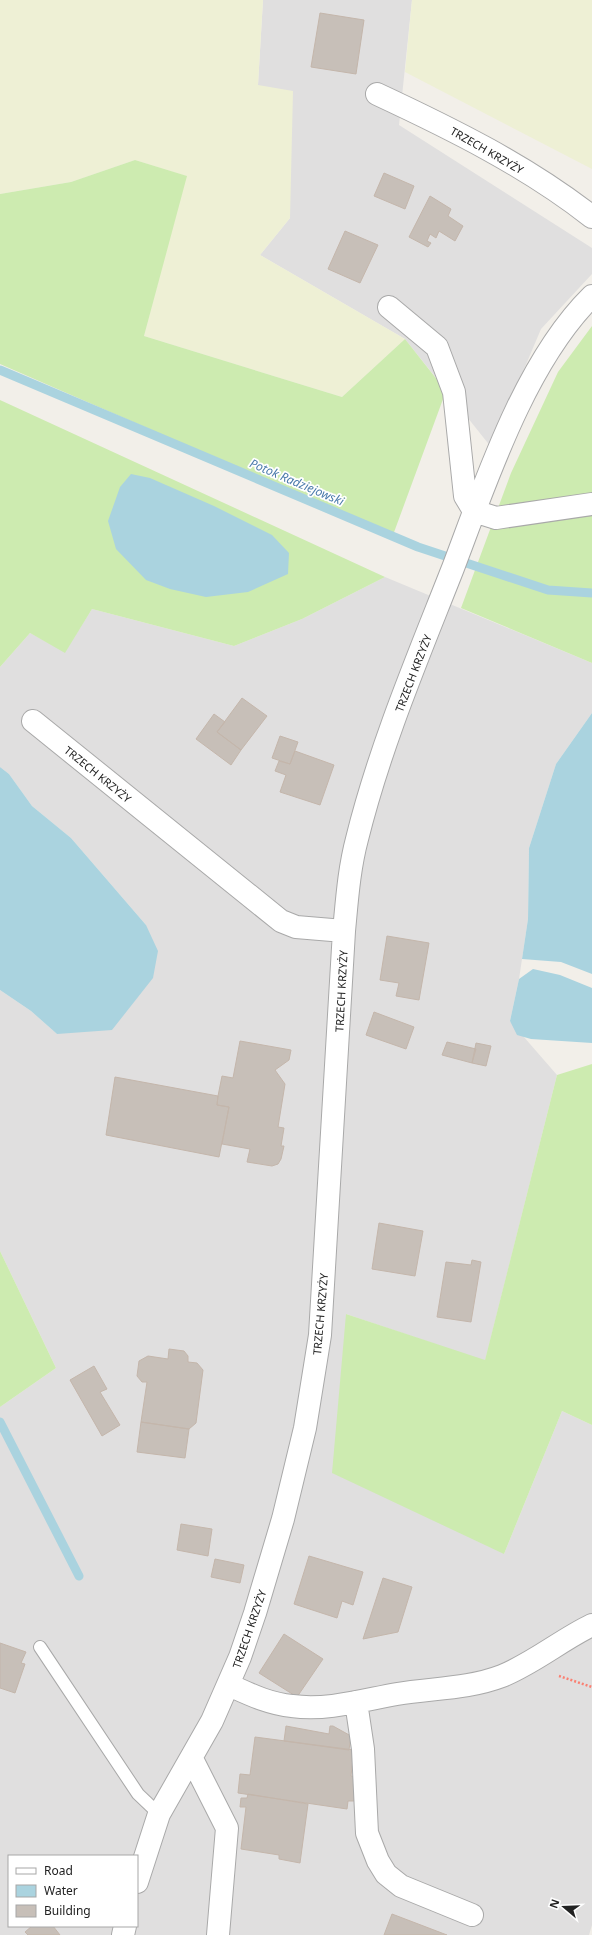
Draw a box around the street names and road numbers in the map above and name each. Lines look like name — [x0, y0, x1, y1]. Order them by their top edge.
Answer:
street label: TRZECH KRZYŻY — [448, 123, 527, 177]
street label: TRZECH KRZYŻY — [391, 631, 435, 714]
street label: TRZECH KRZYŻY — [61, 742, 135, 806]
street label: TRZECH KRZYŻY — [331, 949, 351, 1032]
street label: TRZECH KRZYŻY — [309, 1272, 331, 1356]
street label: TRZECH KRZYŻY — [229, 1587, 270, 1670]

